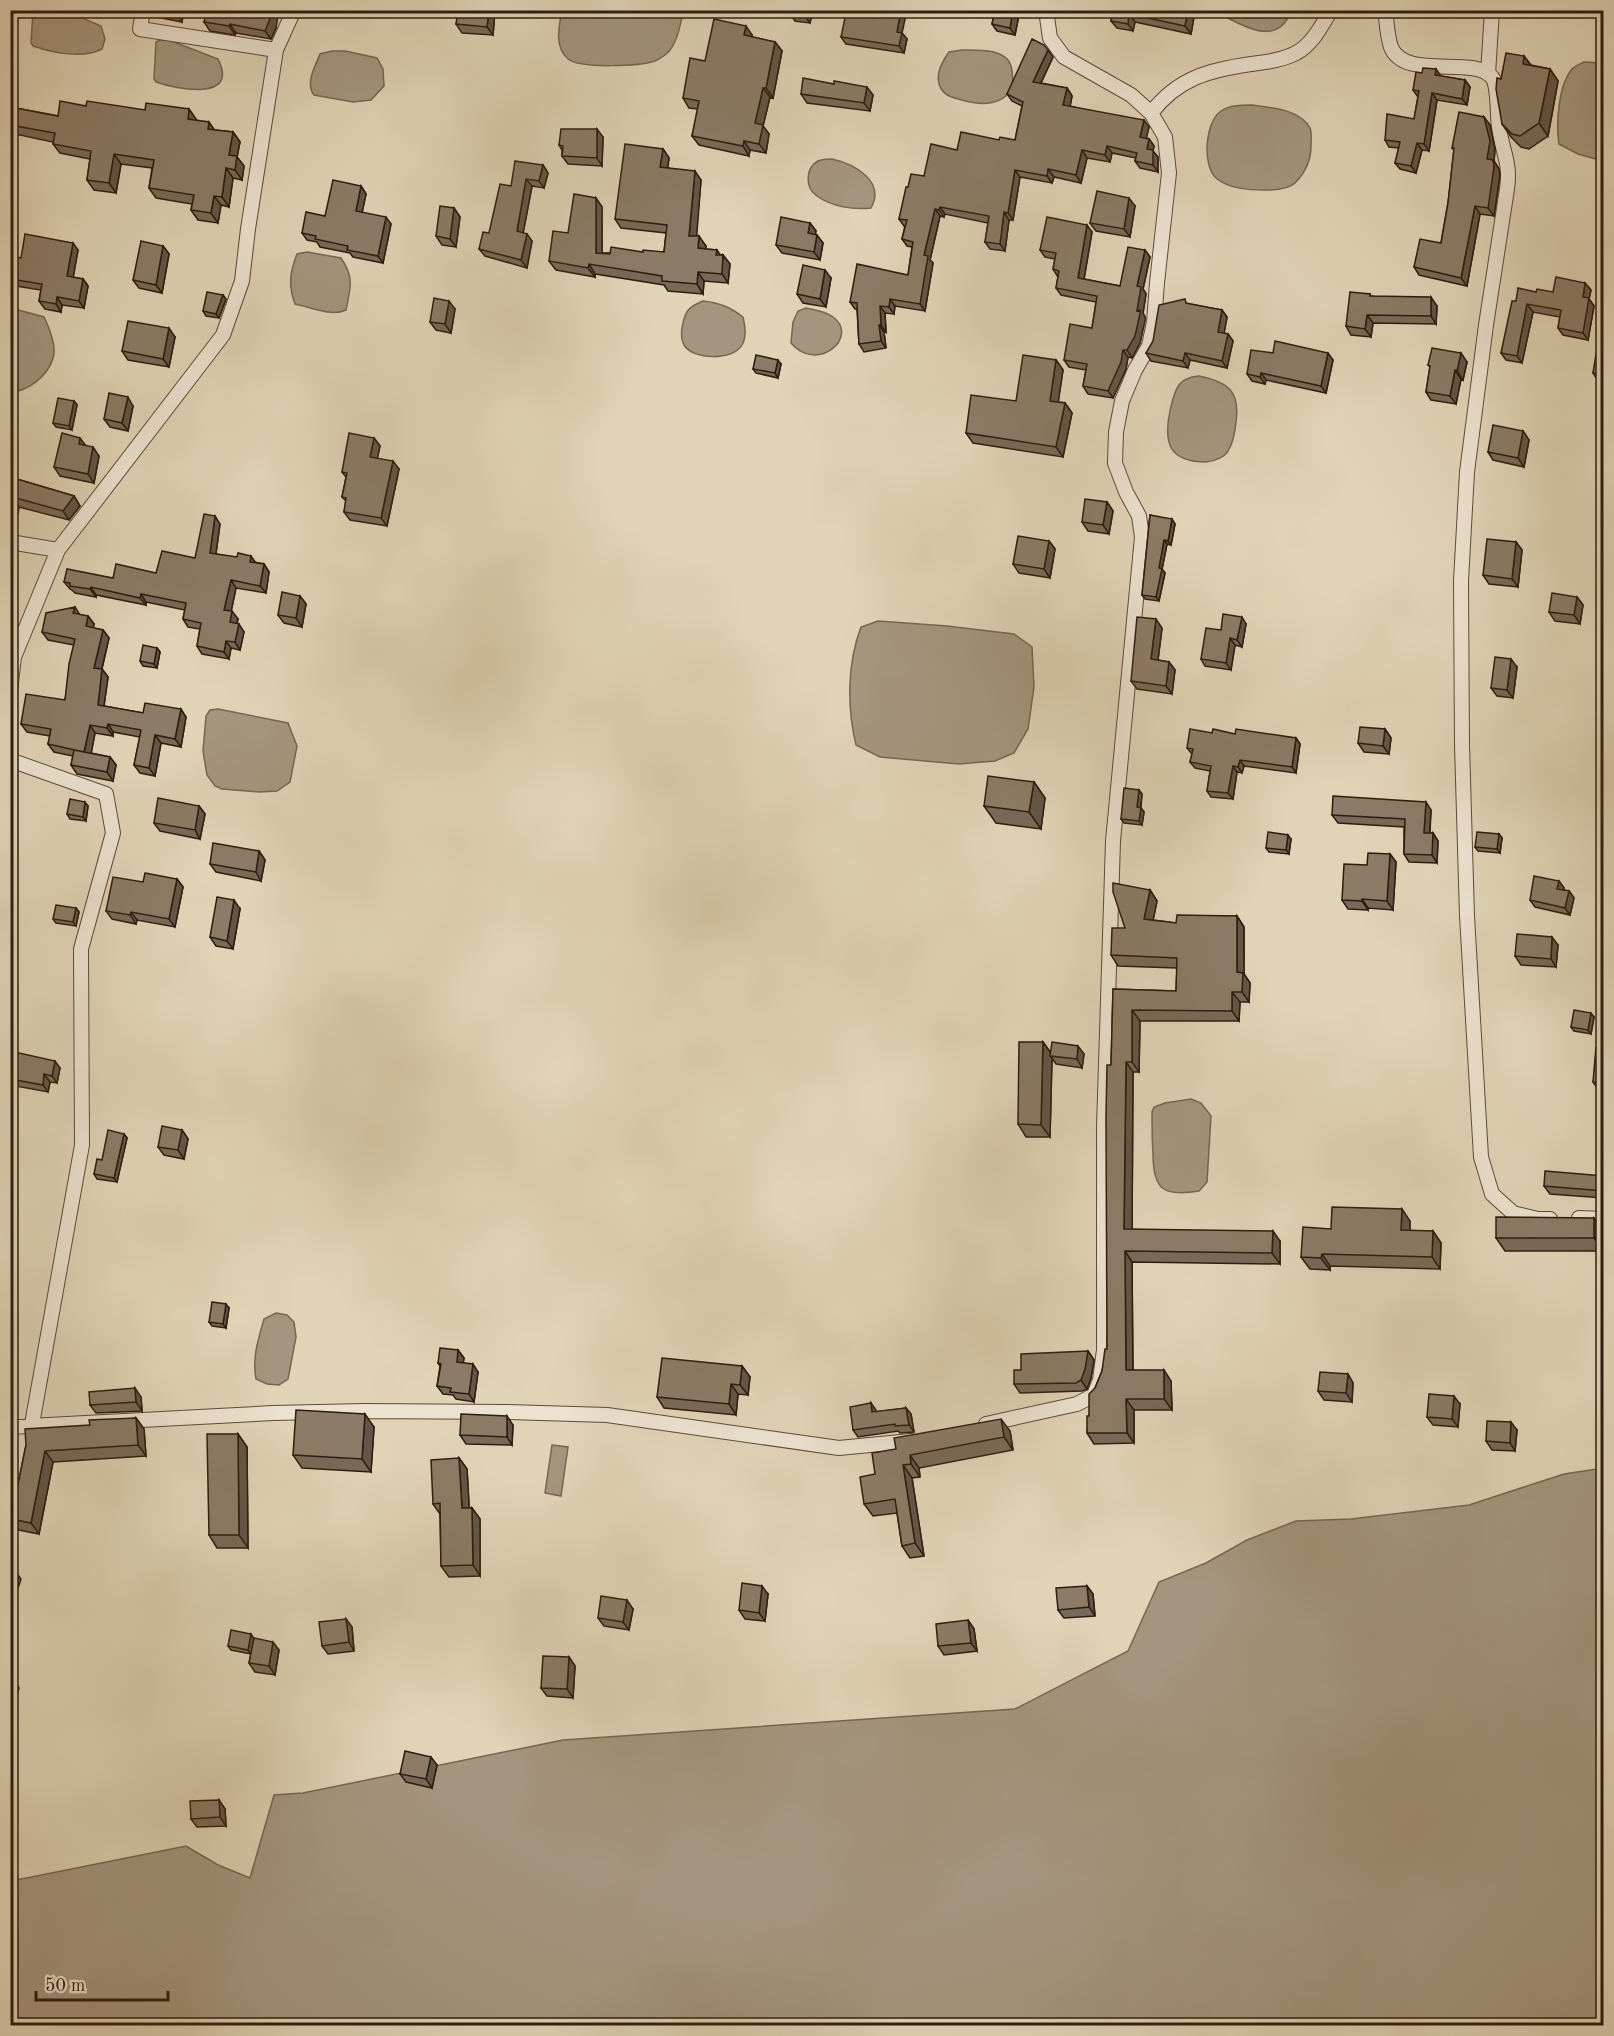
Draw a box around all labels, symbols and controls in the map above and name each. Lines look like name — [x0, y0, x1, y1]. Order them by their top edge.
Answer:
scale bar — [36, 1964, 168, 2002]
text: 50 m — [45, 1977, 85, 1995]

